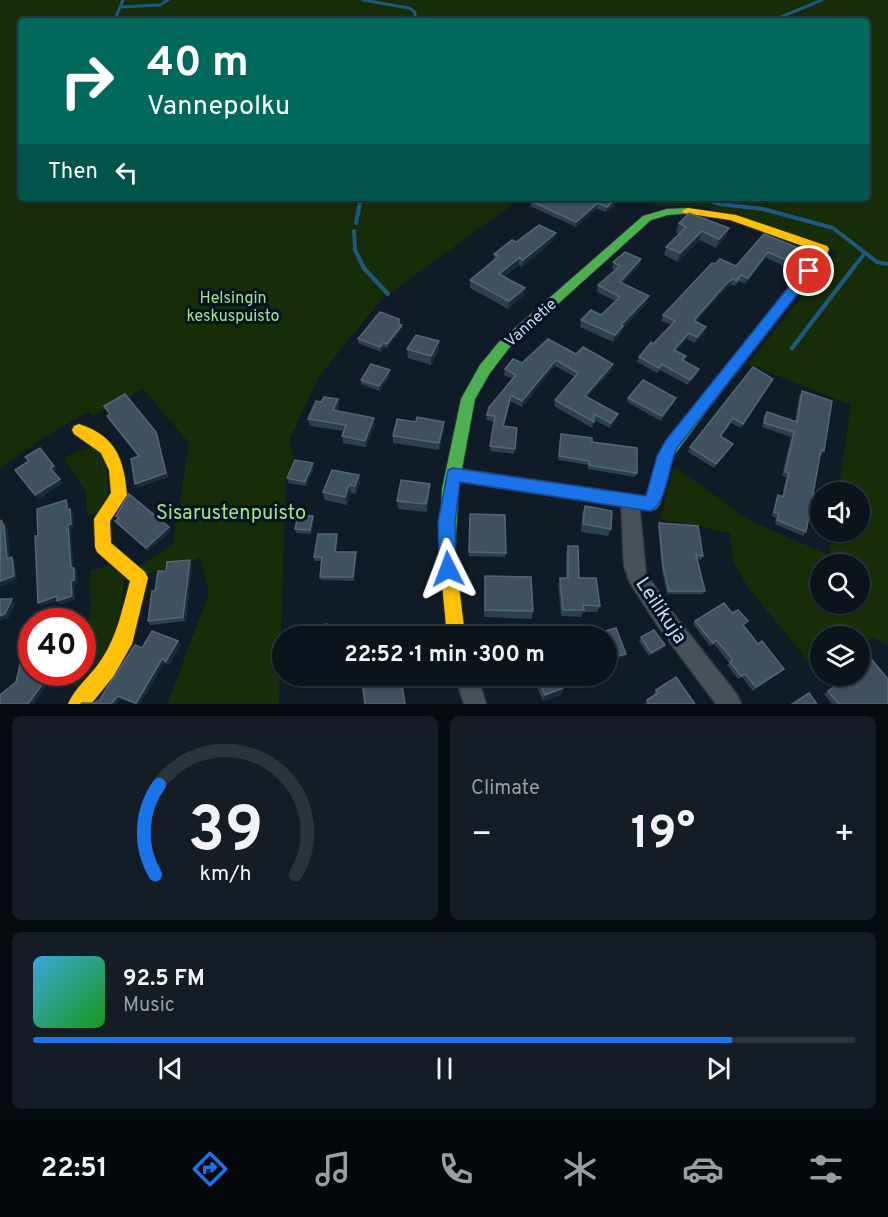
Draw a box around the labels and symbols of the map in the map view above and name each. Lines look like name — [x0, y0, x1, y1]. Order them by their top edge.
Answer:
pin — [783, 245, 834, 296]
park label: Helsingin keskuspuisto — [186, 289, 280, 327]
street label: Vannetie — [501, 295, 562, 352]
park label: Sisarustenpuisto — [156, 501, 306, 527]
position arrow — [416, 537, 480, 601]
street label: Leilikuja — [629, 573, 692, 650]
speed limit sign: 40 — [18, 608, 96, 686]

